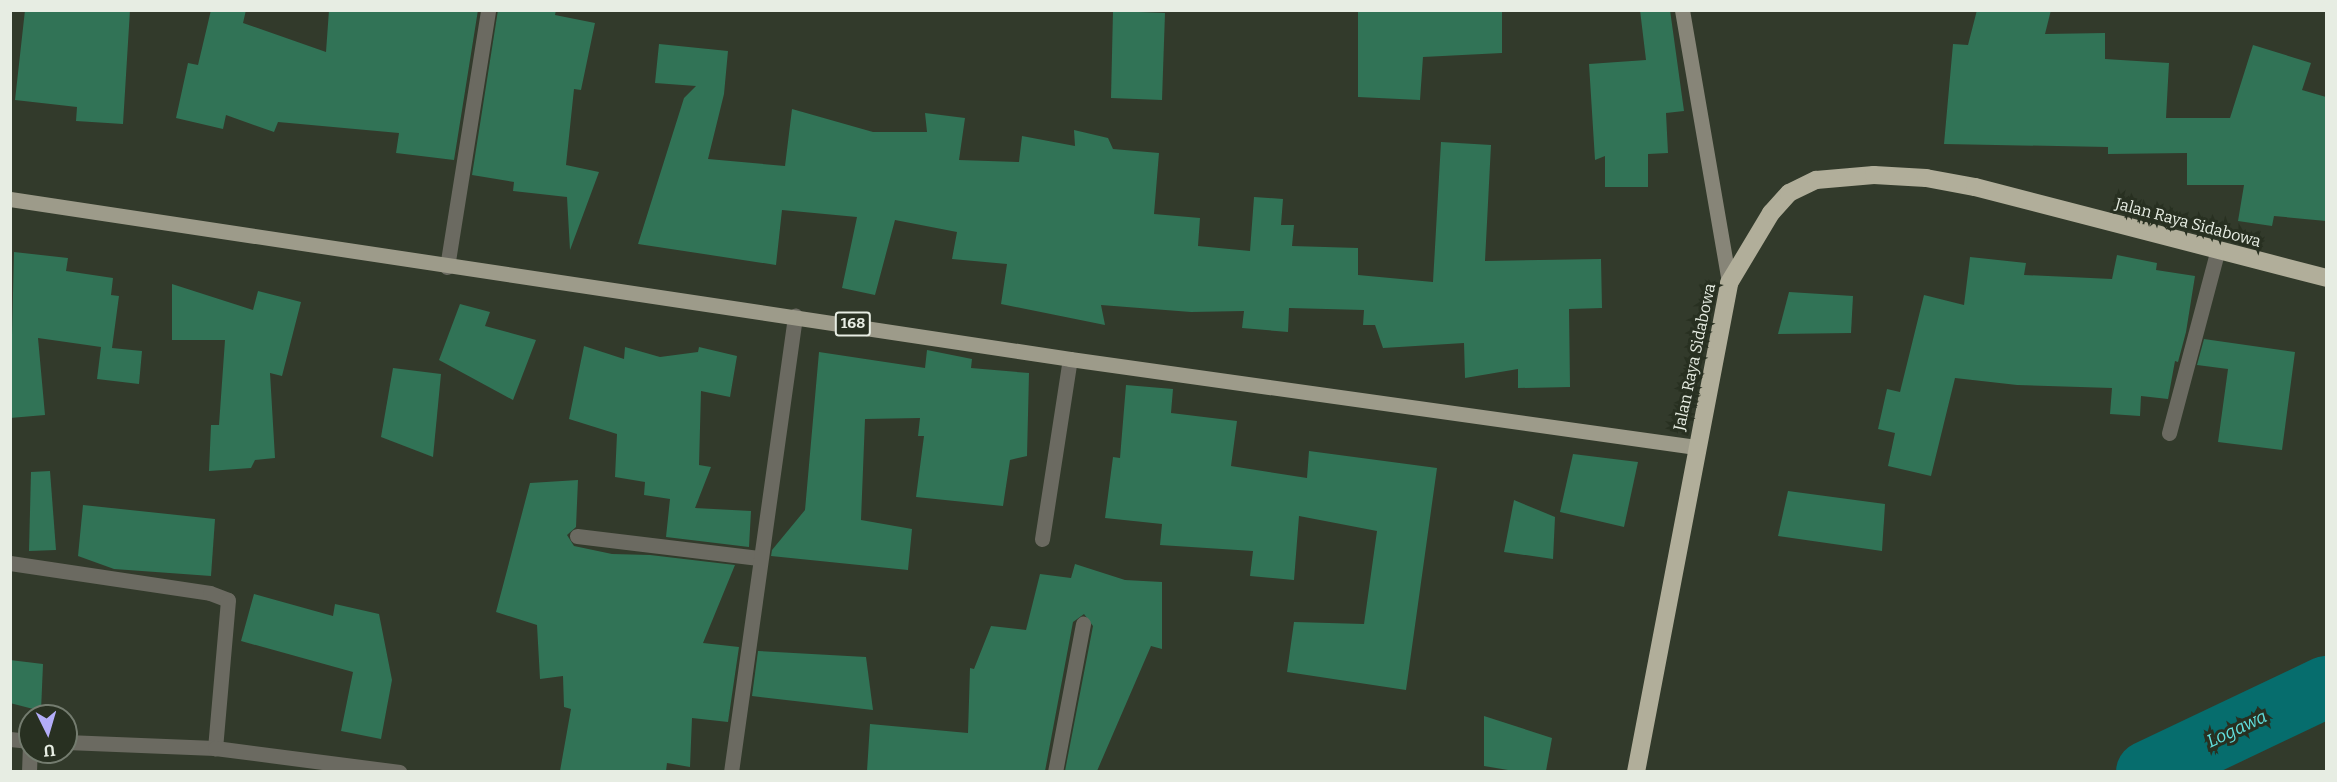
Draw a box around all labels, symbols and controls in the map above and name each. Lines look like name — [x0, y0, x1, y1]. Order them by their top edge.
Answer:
street label: Jalan Raya Sidabowa — [2113, 194, 2263, 252]
street label: Jalan Raya Sidabowa — [1670, 282, 1720, 432]
road number: 168 — [834, 312, 872, 336]
north arrow — [18, 704, 78, 764]
water label: Logawa — [2203, 706, 2271, 752]
text: U — [43, 740, 56, 760]

